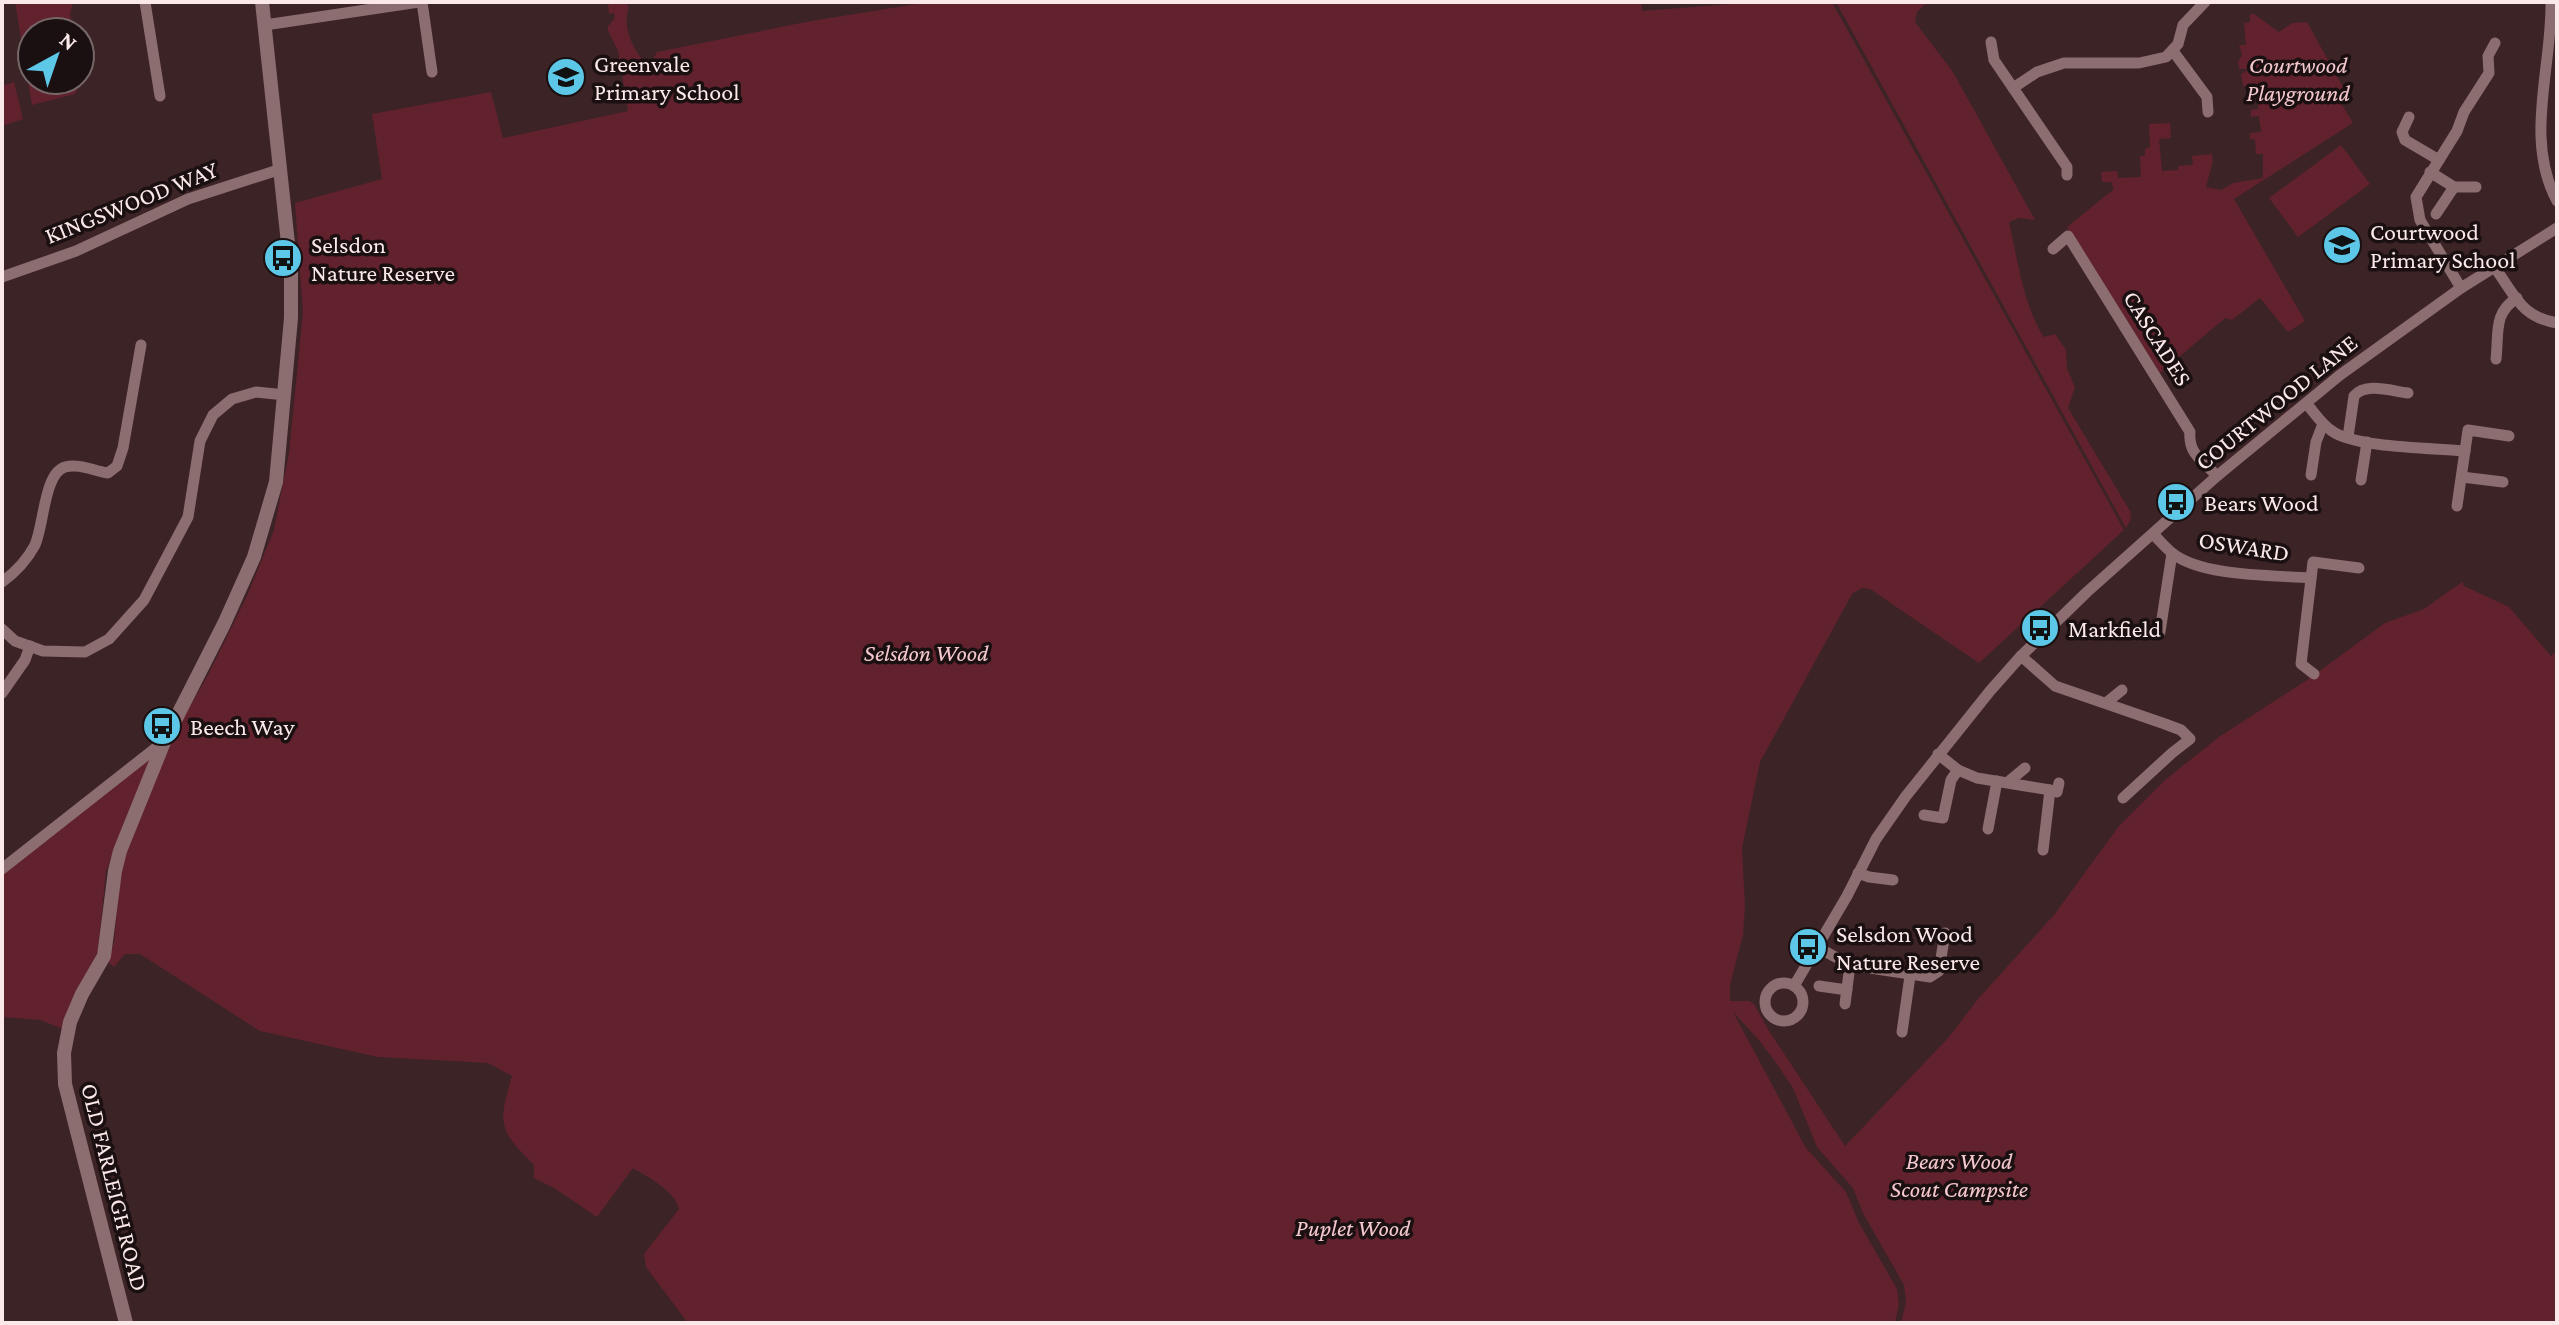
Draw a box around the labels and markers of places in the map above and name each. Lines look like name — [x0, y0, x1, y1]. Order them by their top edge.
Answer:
place label: Greenvale Primary School — [594, 50, 739, 105]
school or university icon: Greenvale Primary School — [545, 56, 587, 98]
place label: Courtwood Primary School — [2370, 218, 2515, 273]
school or university icon: Courtwood Primary School — [2321, 224, 2363, 266]
place label: Selsdon Nature Reserve — [311, 231, 455, 286]
bus stop icon: Selsdon Nature Reserve — [262, 237, 304, 279]
bus stop icon: Bears Wood — [2155, 481, 2197, 523]
place label: Bears Wood — [2204, 489, 2319, 516]
bus stop icon: Markfield — [2019, 607, 2061, 649]
place label: Markfield — [2068, 615, 2162, 642]
bus stop icon: Beech Way — [141, 705, 183, 747]
place label: Beech Way — [190, 713, 295, 740]
place label: Selsdon Wood Nature Reserve — [1836, 920, 1980, 975]
bus stop icon: Selsdon Wood Nature Reserve — [1787, 926, 1829, 968]

